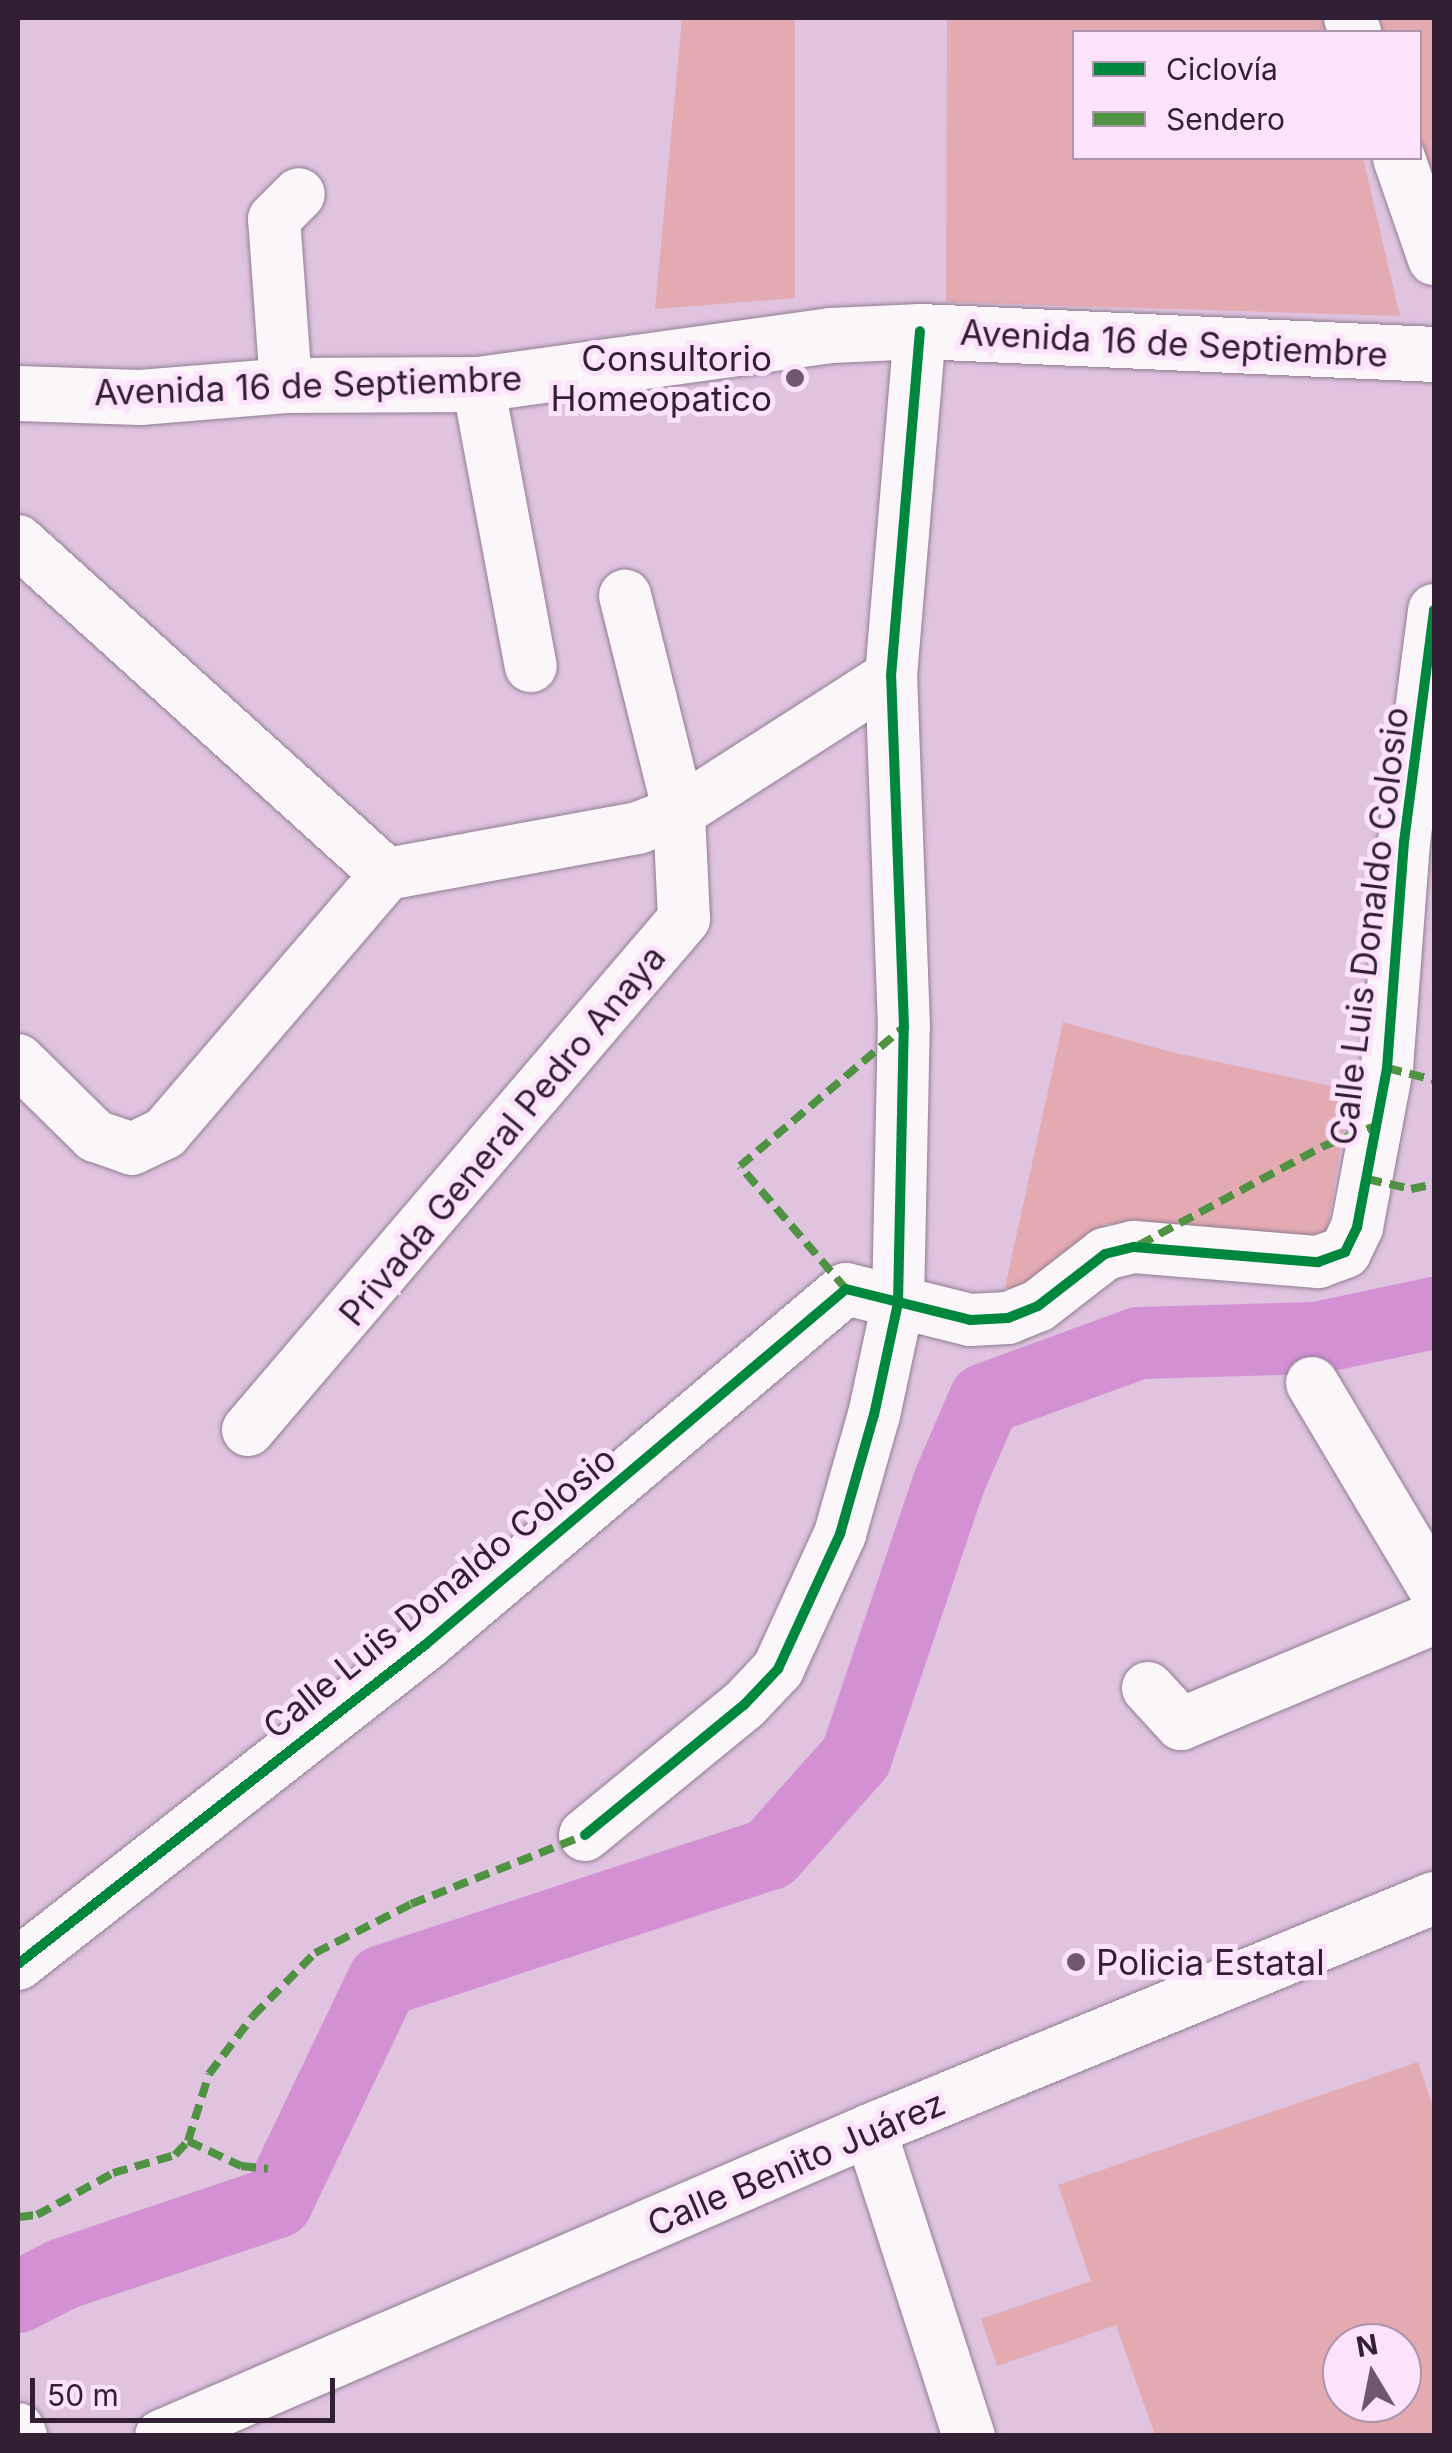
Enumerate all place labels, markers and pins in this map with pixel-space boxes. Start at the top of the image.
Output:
place label: Consultorio Homeopatico [551,337,772,419]
marker: Consultorio Homeopatico [782,365,808,391]
place label: Policia Estatal [1096,1941,1325,1983]
marker: Policia Estatal [1065,1951,1087,1973]

